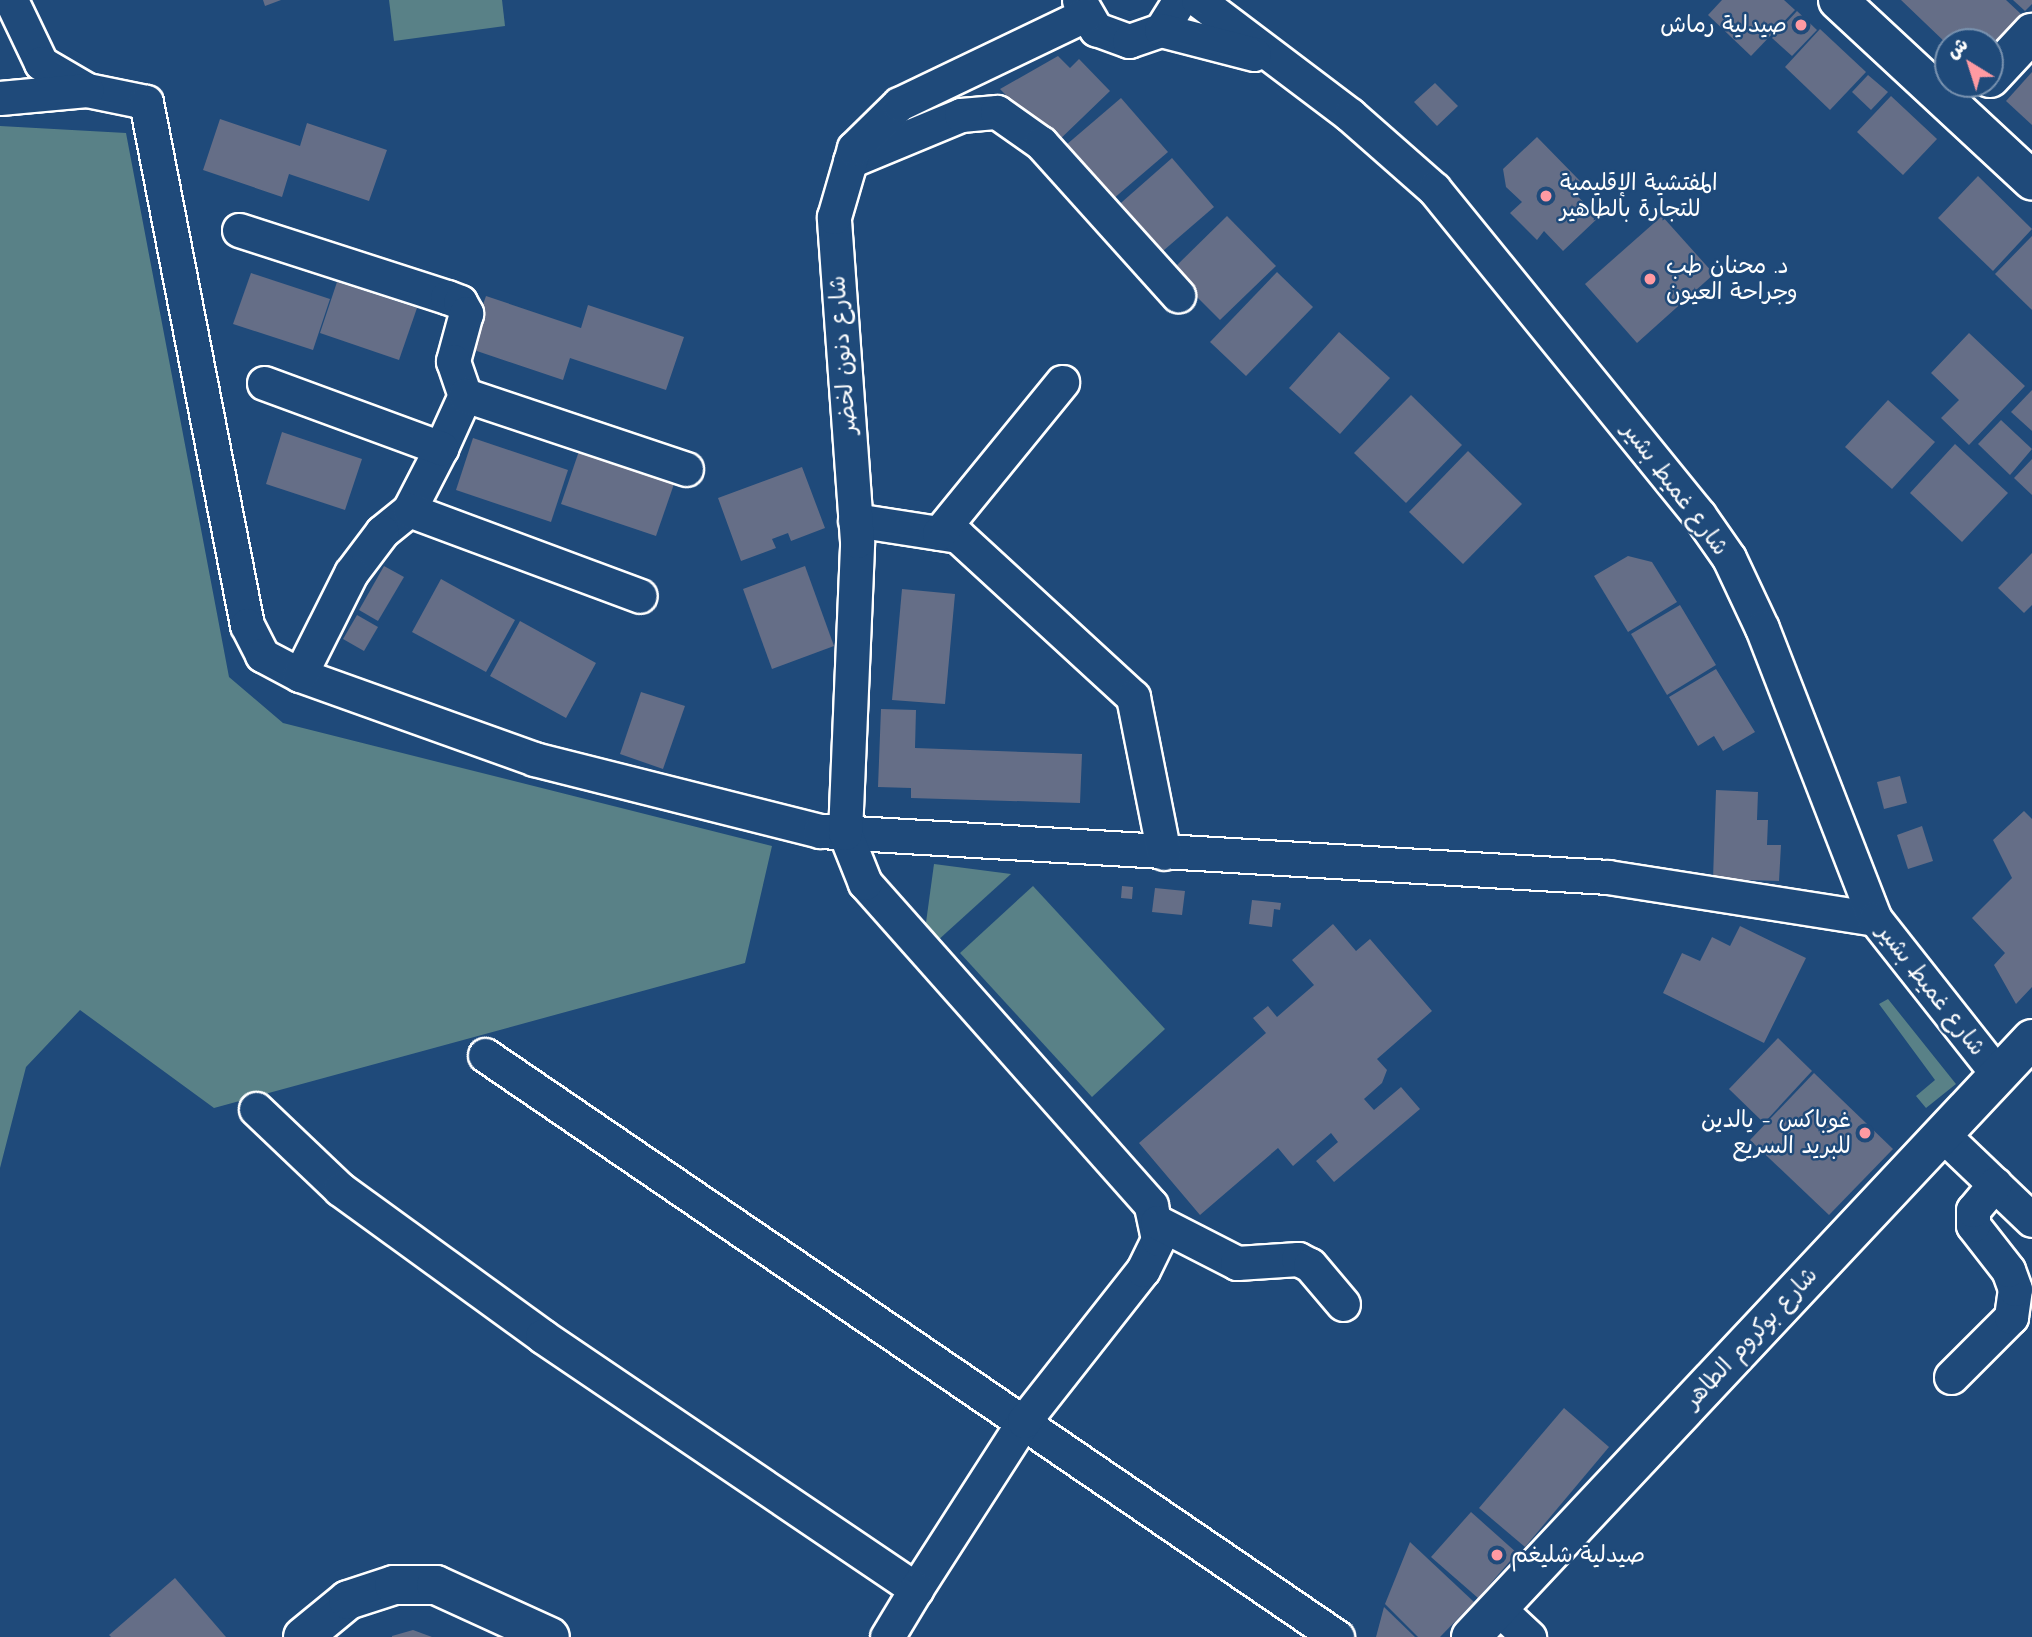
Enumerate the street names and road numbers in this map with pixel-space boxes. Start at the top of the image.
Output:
street label: شارع دنون لخضر [824,275,862,435]
street label: شارع غميط بشير [1616,417,1734,561]
street label: شارع غميط بشير [1871,919,1991,1061]
street label: شارع بوكروم الطاهر [1678,1262,1824,1414]

